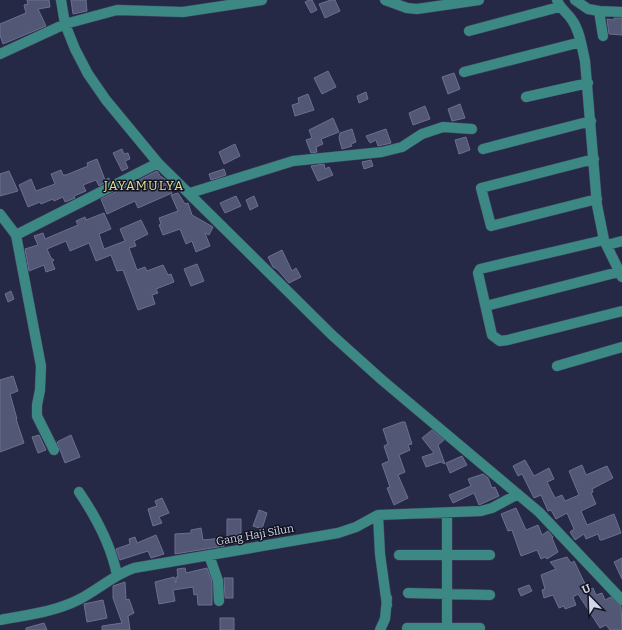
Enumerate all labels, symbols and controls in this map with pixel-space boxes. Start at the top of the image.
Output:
district label: JAYAMULYA [103,178,184,193]
street label: Gang Haji Silun [215,522,295,548]
north arrow [570,578,610,618]
text: U [580,582,593,597]

